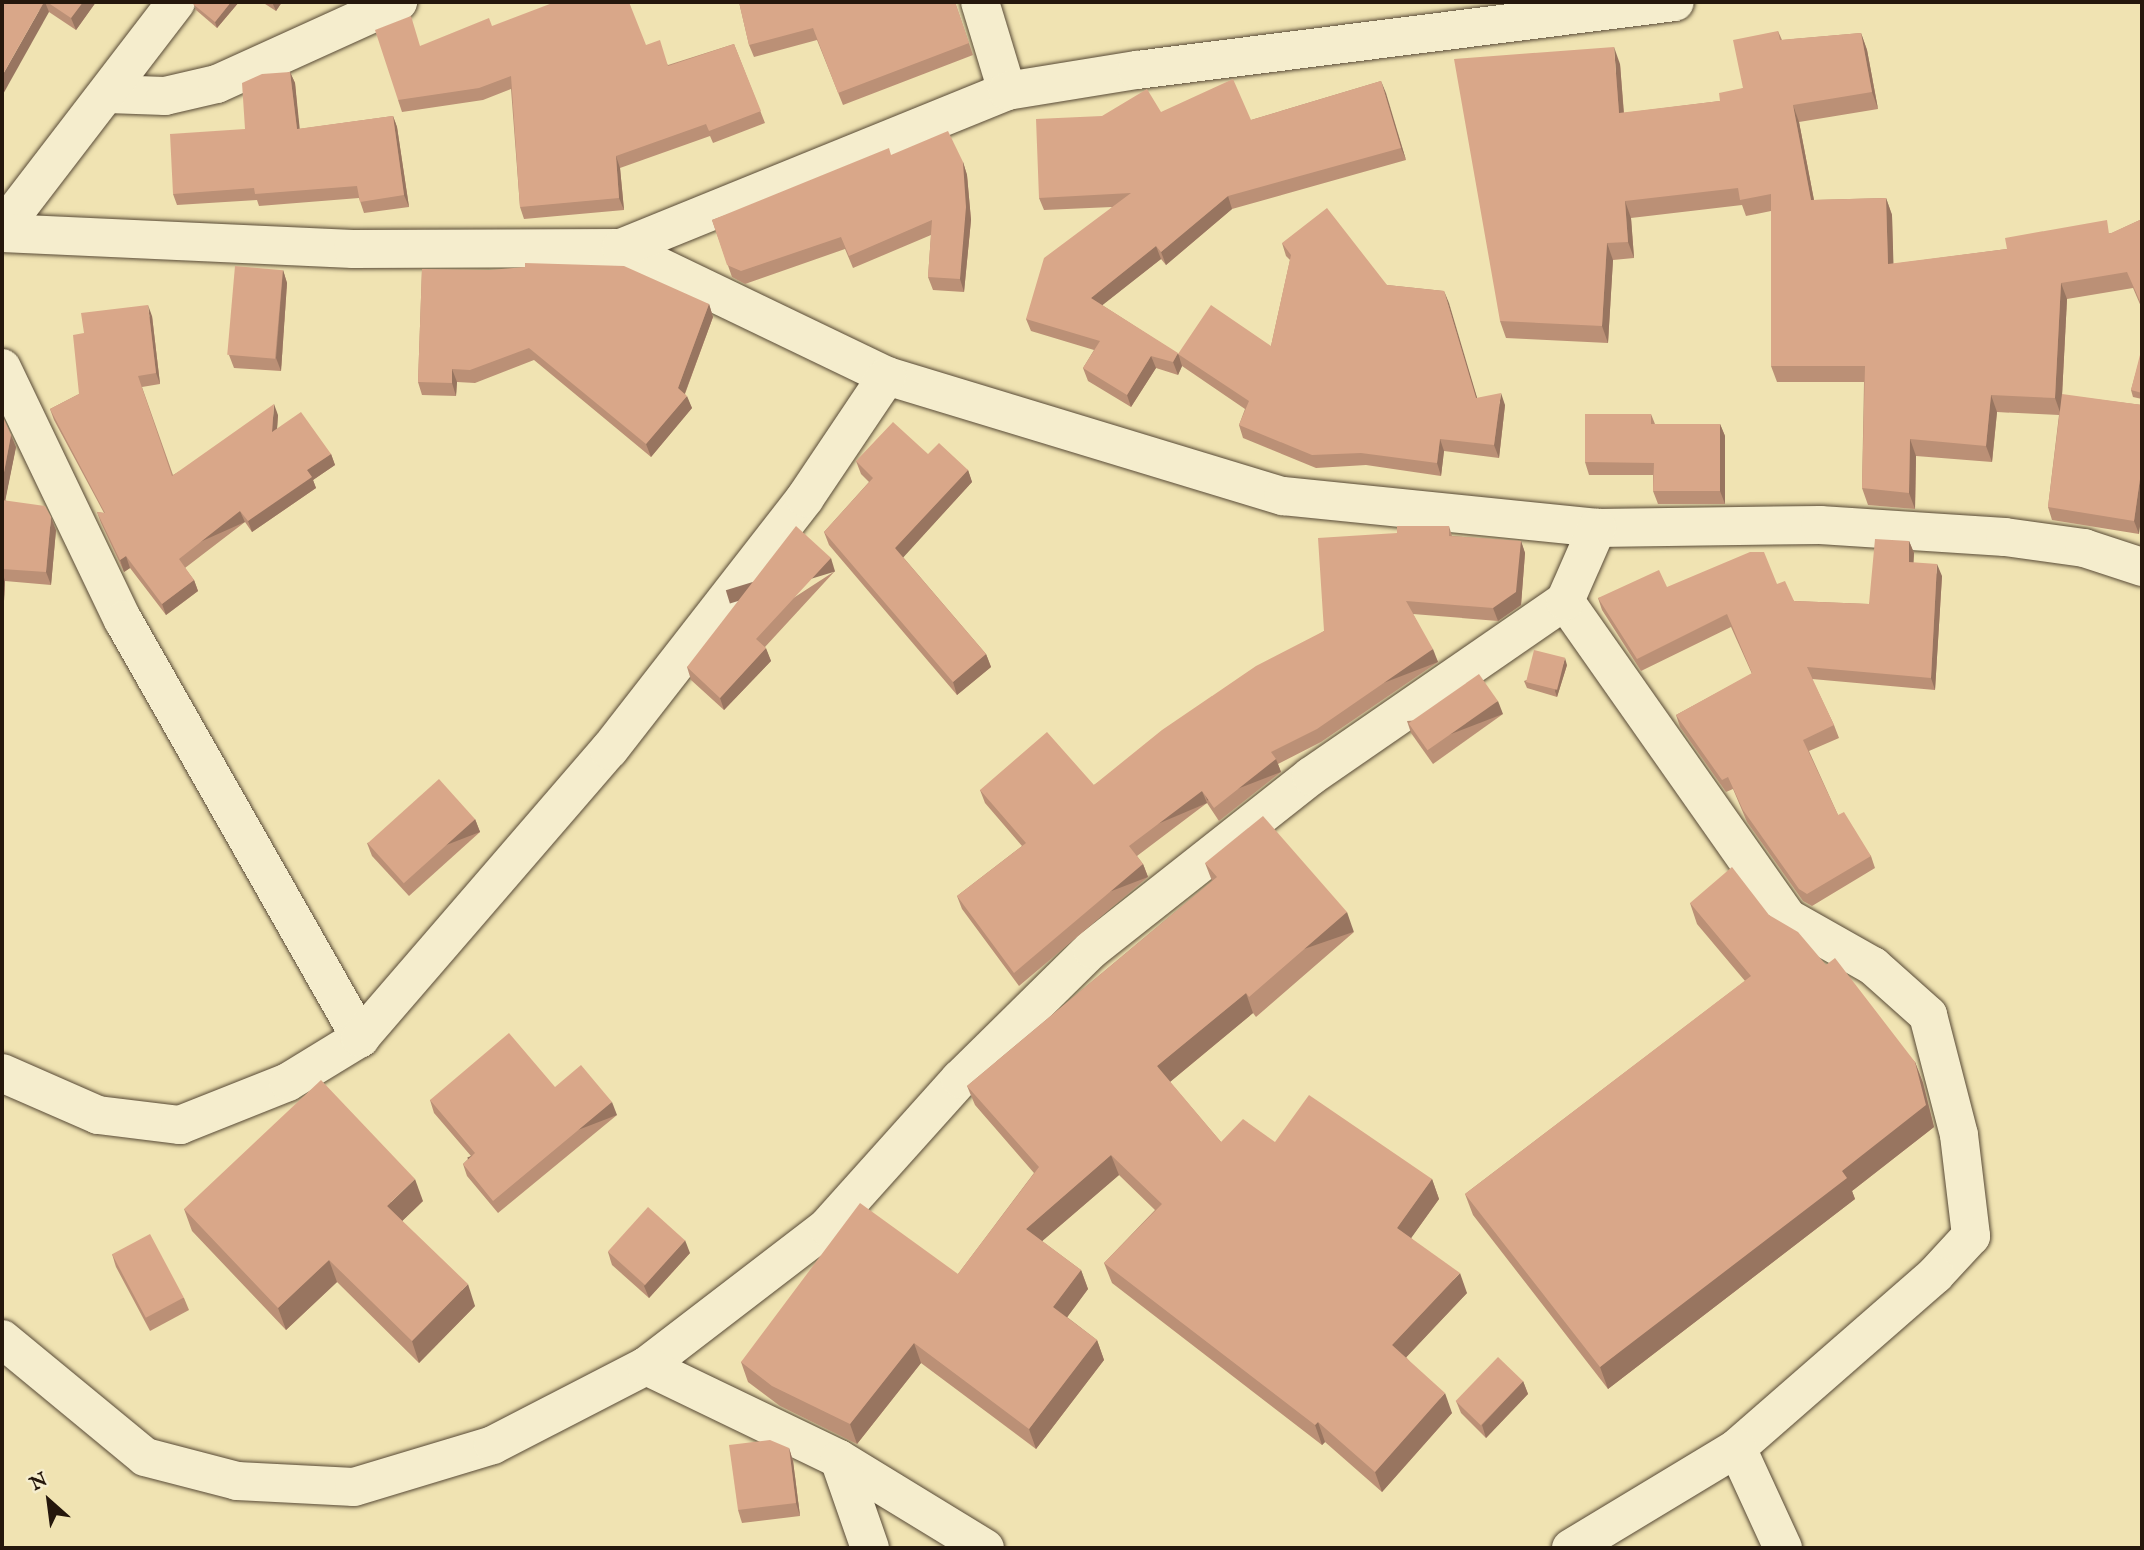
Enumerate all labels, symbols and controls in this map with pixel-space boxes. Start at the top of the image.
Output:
north arrow [14,1466,84,1536]
text: N [26,1468,52,1497]

